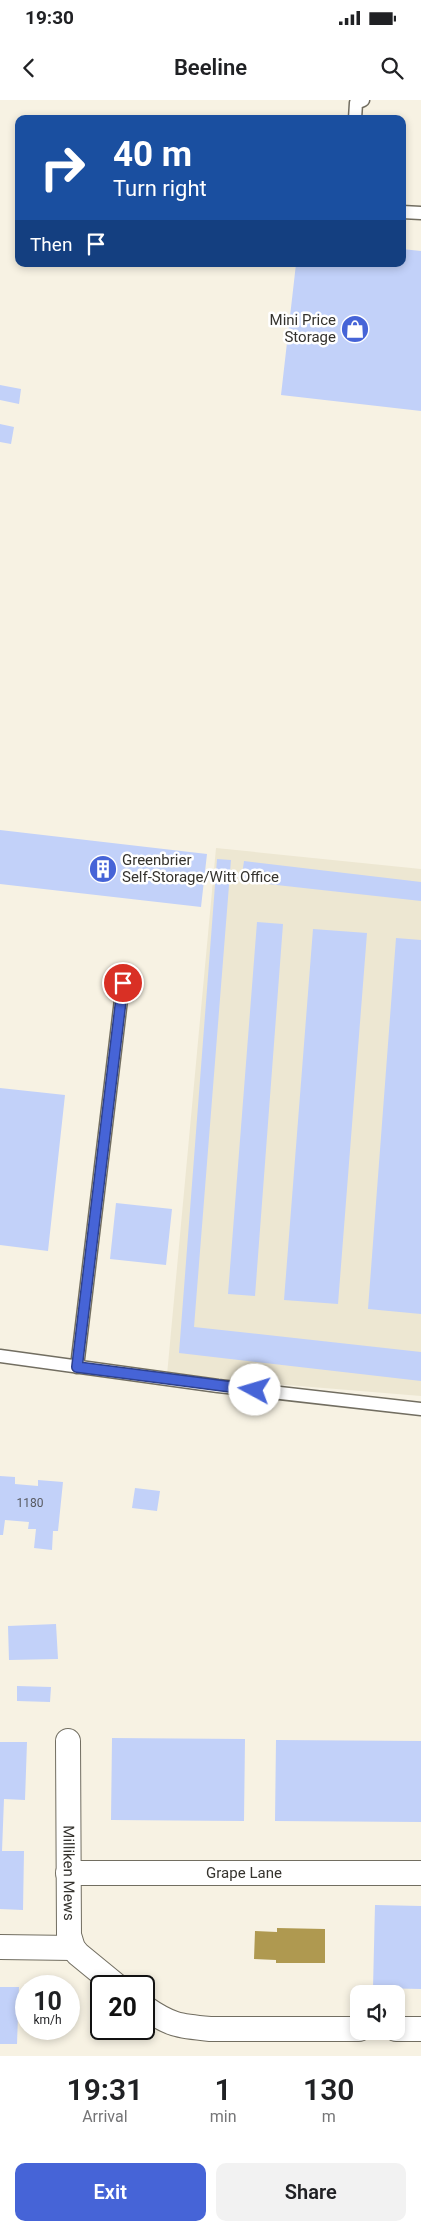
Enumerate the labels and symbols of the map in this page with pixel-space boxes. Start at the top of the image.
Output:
place label: Mini Price Storage [270,311,336,346]
shop icon: Mini Price Storage [340,314,370,344]
place label: Greenbrier Self-Storage/Witt Office [122,851,279,886]
building icon: Greenbrier Self-Storage/Witt Office [88,854,118,884]
pin [102,962,144,1004]
position arrow [228,1363,280,1415]
house number: 1180 [17,1496,44,1510]
street label: Milliken Mews [59,1825,78,1921]
street label: Grape Lane [206,1864,282,1882]
speed limit sign: 20 [90,1975,155,2040]

